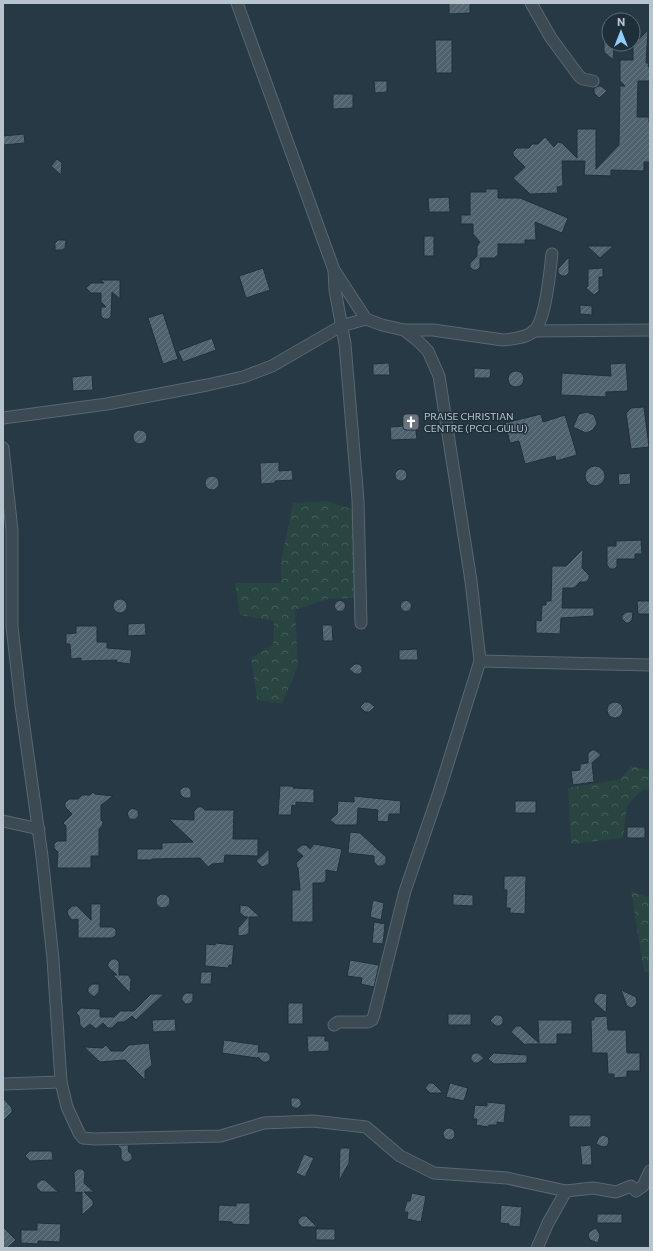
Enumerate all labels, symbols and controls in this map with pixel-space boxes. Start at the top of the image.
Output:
north arrow [601,12,641,52]
text: N [617,15,625,28]
place label: PRAISE CHRISTIAN CENTRE (PCCI-GULU) [424,410,528,434]
church icon: PRAISE CHRISTIAN CENTRE (PCCI-GULU) [401,412,421,432]

